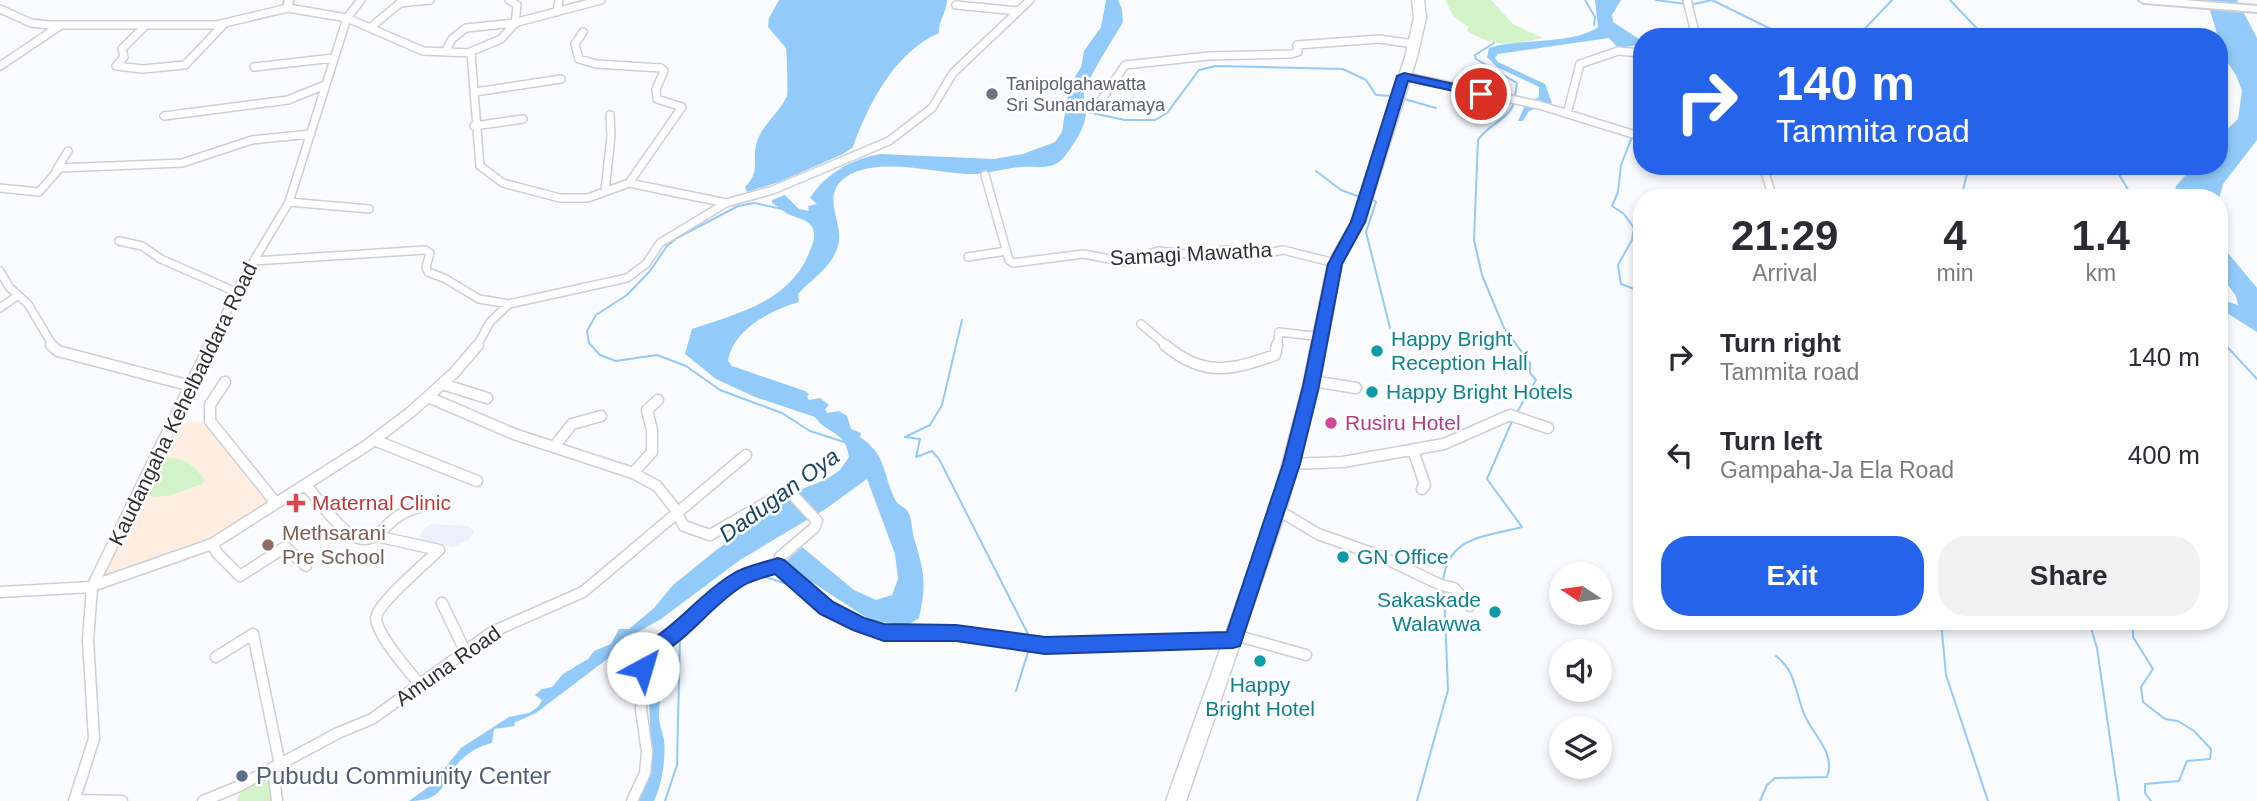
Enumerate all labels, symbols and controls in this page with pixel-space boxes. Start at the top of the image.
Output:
icon: right [1661,56,1752,147]
text: 140 m [1776,56,1915,110]
pin [1451,64,1511,124]
place label: Tanipolgahawatta Sri Sunandaramaya [1006,74,1166,115]
icon: arrive [1462,75,1500,113]
marker: Tanipolgahawatta Sri Sunandaramaya [984,86,1000,102]
text: Tammita road [1776,113,1970,149]
text: 21:29 [1731,212,1838,259]
text: 4 [1943,212,1967,259]
text: 1.4 [2072,212,2130,259]
street label: Samagi Mawatha [1109,238,1273,269]
street label: Kaudangaha Kehelbaddara Road [104,259,261,549]
text: Arrival [1752,260,1817,286]
text: min [1936,260,1974,286]
text: km [2085,260,2116,286]
place label: Happy Bright Reception Halĺ [1391,327,1529,374]
text: Turn right [1720,328,1841,358]
icon: right [1661,338,1699,376]
text: 140 m [2128,342,2200,372]
marker: Happy Bright Reception Halĺ [1369,343,1385,359]
text: Tammita road [1720,359,1859,385]
place label: Happy Bright Hotels [1386,380,1573,403]
marker: Happy Bright Hotels [1364,384,1380,400]
place label: Rusiru Hotel [1345,411,1461,434]
marker: Rusiru Hotel [1323,415,1339,431]
text: Turn left [1720,426,1822,456]
icon: left [1661,436,1699,474]
text: 400 m [2128,440,2200,470]
water label: Dadugan Oya [714,443,844,547]
text: Gampaha-Ja Ela Road [1720,457,1954,483]
place label: Maternal Clinic [312,491,451,514]
marker: Maternal Clinic [286,493,306,513]
place label: Methsarani Pre School [282,521,386,568]
button: Exit [1661,536,1924,616]
button: Share [1938,536,2200,616]
marker: Methsarani Pre School [260,537,276,553]
place label: GN Office [1357,545,1449,568]
marker: GN Office [1335,549,1351,565]
north arrow [1549,562,1612,625]
map controls [1549,562,1612,779]
place label: Sakaskade Walawwa [1377,588,1481,635]
marker: Sakaskade Walawwa [1487,604,1503,620]
street label: Amuna Road [391,621,505,710]
position arrow [606,631,680,705]
button: sound [1549,639,1612,702]
marker: Happy Bright Hotel [1252,653,1268,669]
place label: Happy Bright Hotel [1205,673,1315,720]
button: layers [1549,716,1612,779]
place label: Pubudu Commiunity Center [256,762,551,789]
marker: Pubudu Commiunity Center [234,768,250,784]

